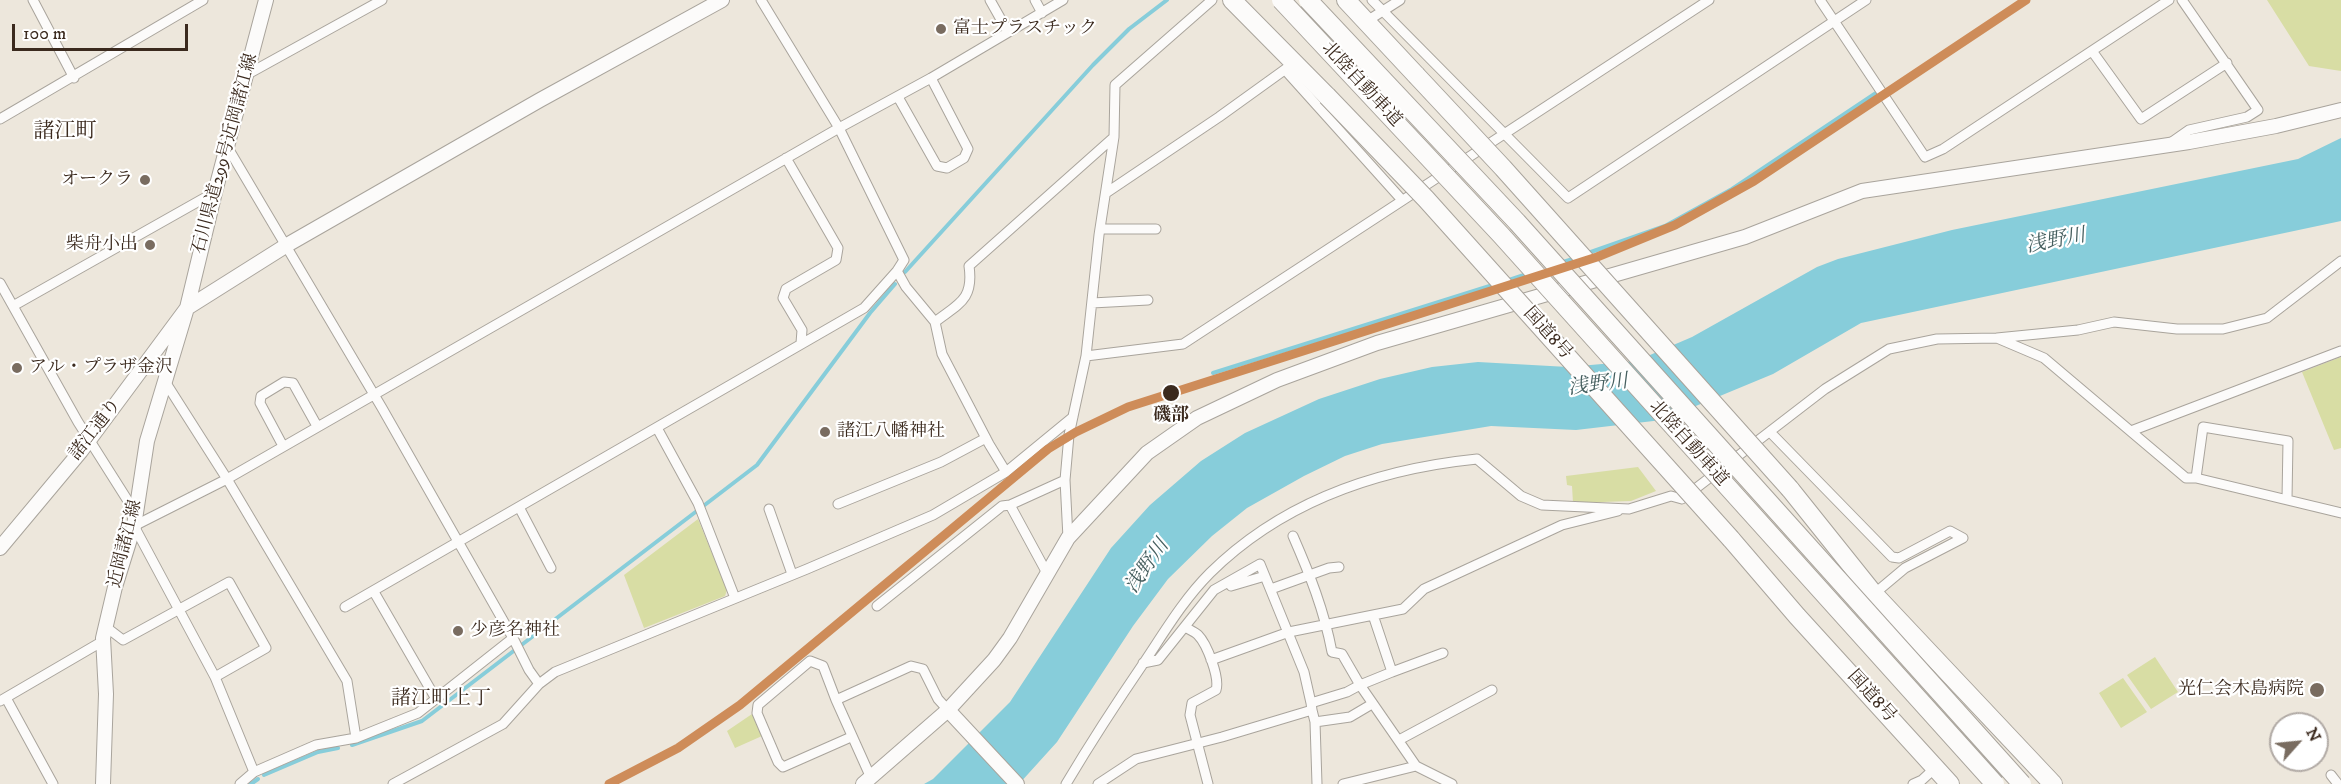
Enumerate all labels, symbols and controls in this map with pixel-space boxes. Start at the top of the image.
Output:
scale bar [15,12,190,50]
place label: 富士プラスチック [953,18,1097,40]
marker: 富士プラスチック [934,22,948,36]
text: 100 m [23,23,66,45]
street label: 北陸自動車道 [1316,38,1406,132]
street label: 石川県道299号近岡諸江線 [189,51,263,257]
district label: 諸江町 [34,120,96,146]
place label: オークラ [61,169,133,191]
marker: オークラ [138,173,152,187]
water label: 浅野川 [2024,224,2088,260]
place label: 柴舟小出 [66,234,138,256]
marker: 柴舟小出 [143,238,157,252]
street label: 国道8号 [1518,303,1576,365]
place label: アル・プラザ金沢 [29,357,173,379]
marker: アル・プラザ金沢 [10,361,24,375]
water label: 浅野川 [1567,370,1629,402]
marker: 磯部 [1161,383,1181,403]
street label: 諸江通り [65,395,127,465]
street label: 北陸自動車道 [1644,397,1732,491]
place label: 磯部 [1153,405,1189,427]
place label: 諸江八幡神社 [837,421,945,443]
marker: 諸江八幡神社 [818,425,832,439]
street label: 近岡諸江線 [105,498,147,590]
water label: 浅野川 [1121,536,1175,598]
place label: 少彦名神社 [470,620,560,642]
marker: 少彦名神社 [451,624,465,638]
street label: 国道8号 [1842,666,1900,728]
place label: 光仁会木島病院 [2178,679,2304,701]
marker: 光仁会木島病院 [2308,681,2326,699]
district label: 諸江町上丁 [391,688,491,712]
north arrow [2269,712,2329,772]
text: N [2301,724,2325,745]

